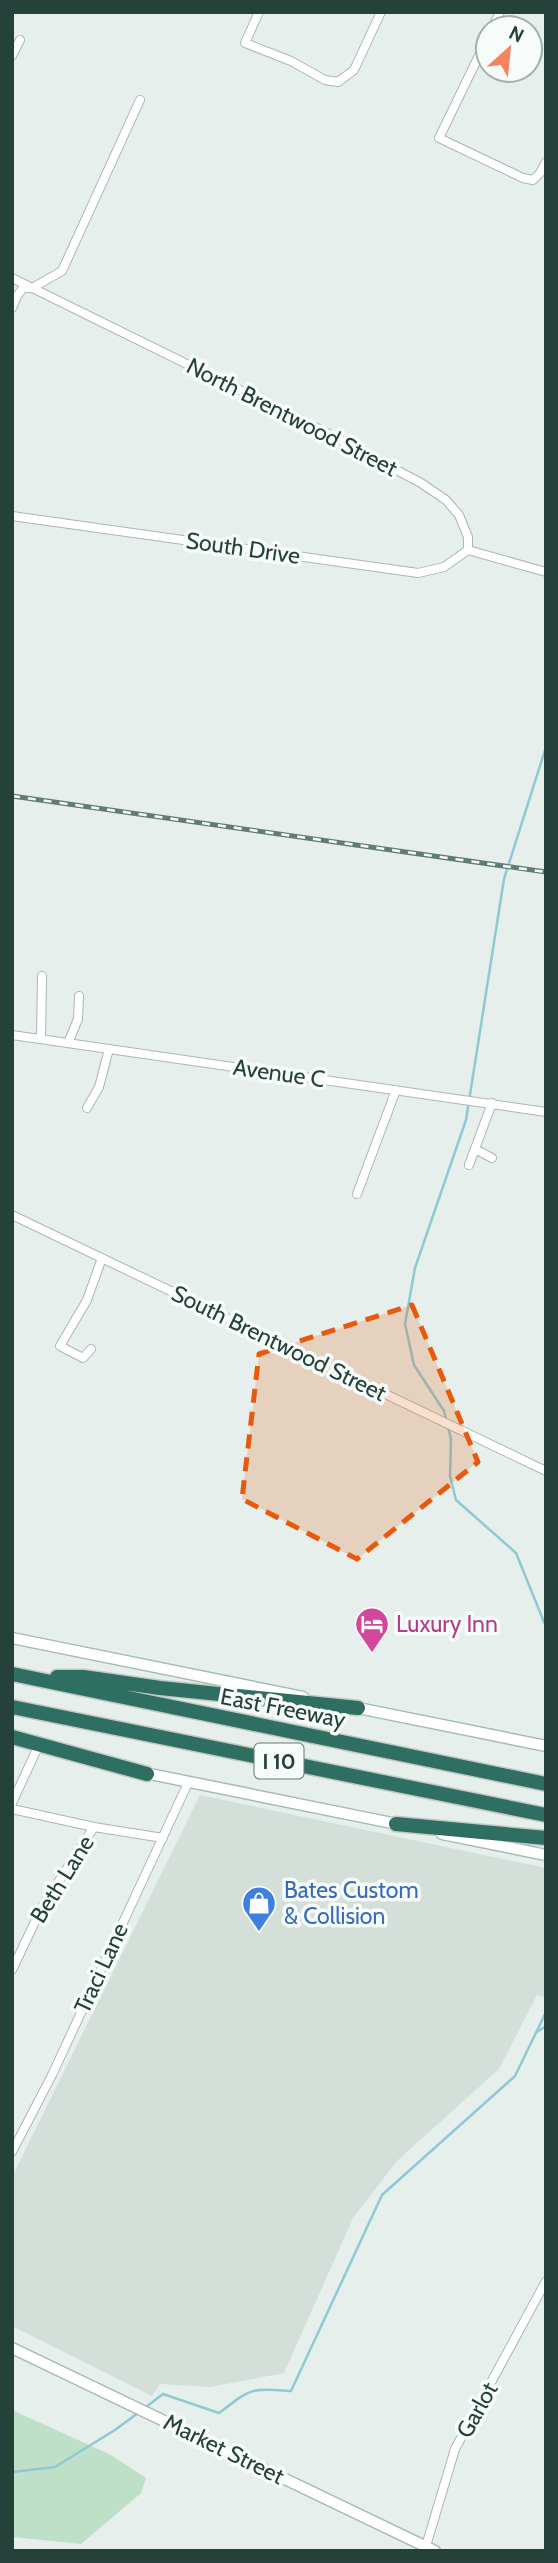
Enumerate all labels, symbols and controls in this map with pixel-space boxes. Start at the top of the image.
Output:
north arrow [474,14,544,84]
text: N [505,21,528,48]
street label: North Brentwood Street [182,352,402,482]
street label: South Drive [184,526,302,570]
street label: Avenue C [231,1053,327,1093]
street label: South Brentwood Street [167,1279,391,1407]
hotel icon: Luxury Inn [353,1605,391,1654]
place label: Luxury Inn [396,1610,498,1638]
street label: East Freeway [218,1682,348,1734]
road number: I 10 [254,1744,304,1778]
street label: Beth Lane [24,1830,100,1928]
place label: Bates Custom & Collision [284,1876,419,1930]
shop icon: Bates Custom & Collision [240,1884,278,1933]
street label: Traci Lane [68,1918,134,2017]
street label: Garlot [450,2377,504,2443]
street label: Market Street [159,2408,289,2490]

